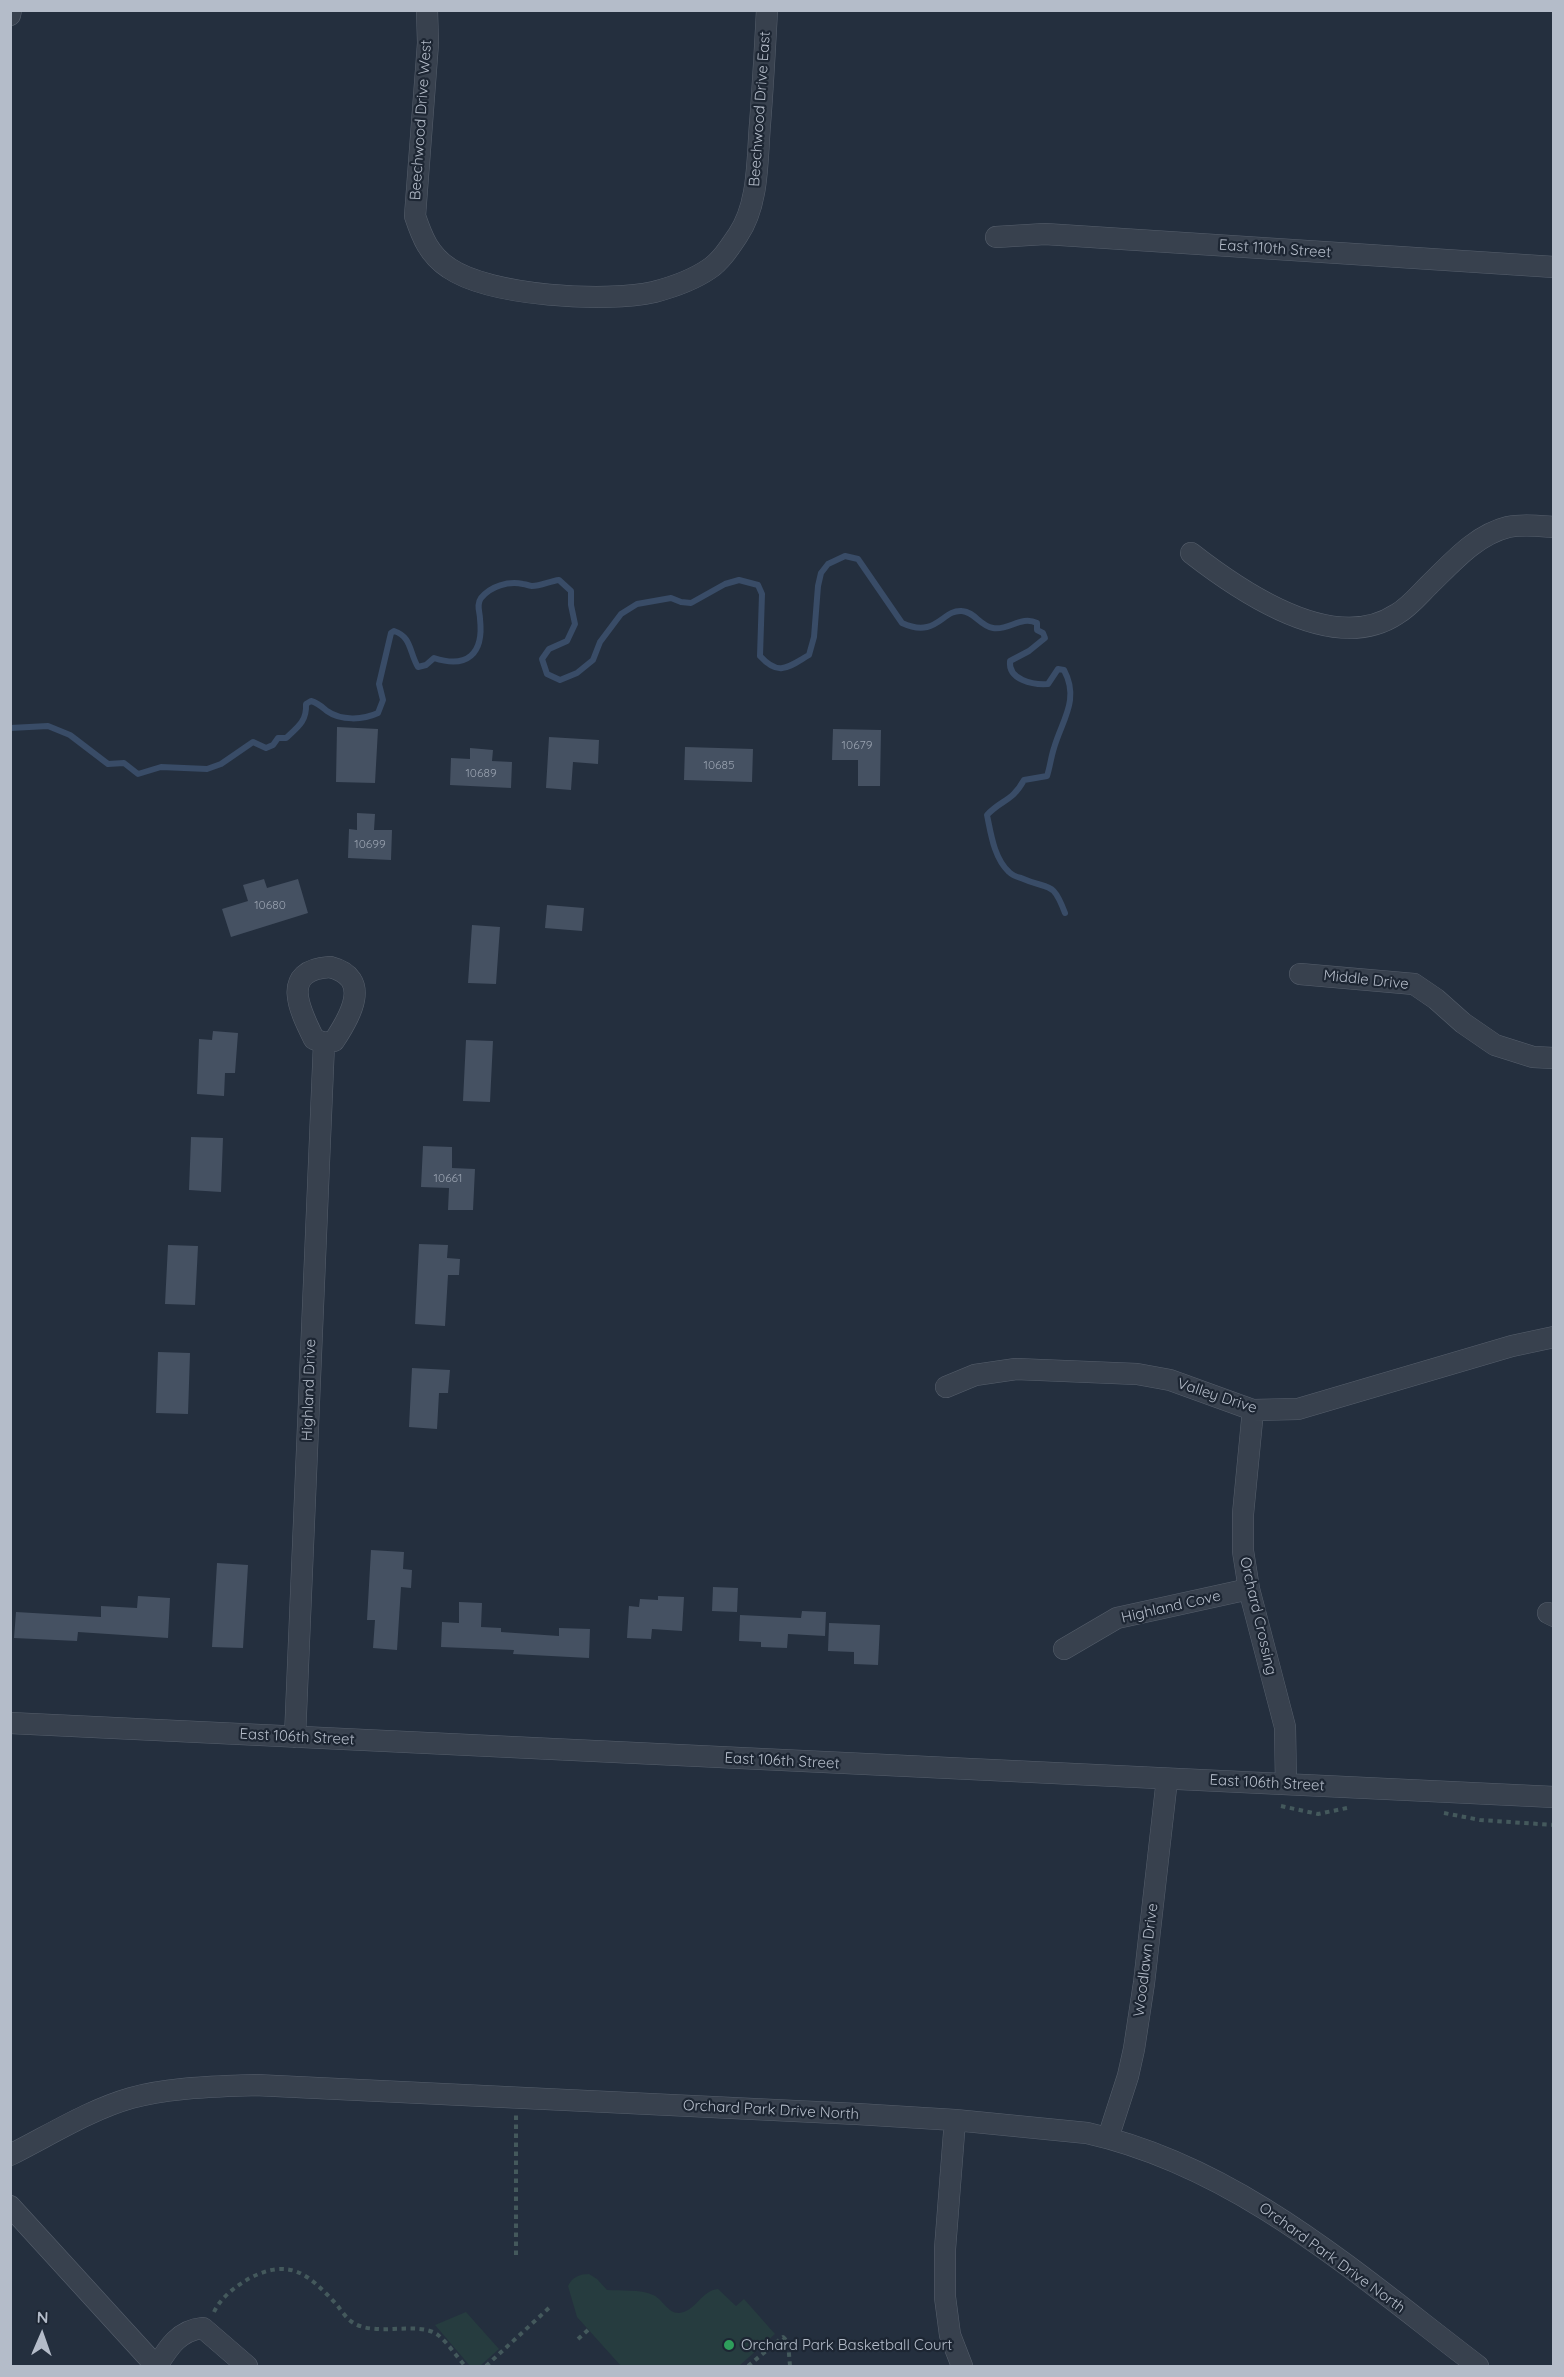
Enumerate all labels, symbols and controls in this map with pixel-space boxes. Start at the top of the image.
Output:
street label: Beechwood Drive East [746,31,774,187]
street label: Beechwood Drive West [406,39,436,201]
street label: East 110th Street [1218,236,1332,262]
house number: 10679 [842,738,872,752]
house number: 10685 [703,758,735,772]
house number: 10689 [465,766,497,780]
house number: 10699 [354,837,386,851]
house number: 10680 [254,898,286,912]
street label: Middle Drive [1322,967,1410,993]
house number: 10661 [434,1171,462,1185]
street label: Highland Drive [298,1339,320,1441]
street label: Valley Drive [1175,1375,1259,1417]
street label: Orchard Crossing [1236,1555,1280,1677]
street label: Highland Cove [1120,1587,1222,1627]
street label: East 106th Street [239,1725,355,1749]
street label: East 106th Street [724,1749,840,1773]
street label: East 106th Street [1209,1771,1325,1795]
street label: Woodlawn Drive [1130,1902,1162,2018]
street label: Orchard Park Drive North [682,2096,860,2124]
street label: Orchard Park Drive North [1255,2199,1409,2317]
north arrow [12,2305,72,2365]
text: N [36,2307,49,2327]
place label: Orchard Park Basketball Court [741,2336,952,2354]
marker: Orchard Park Basketball Court [722,2338,736,2352]

